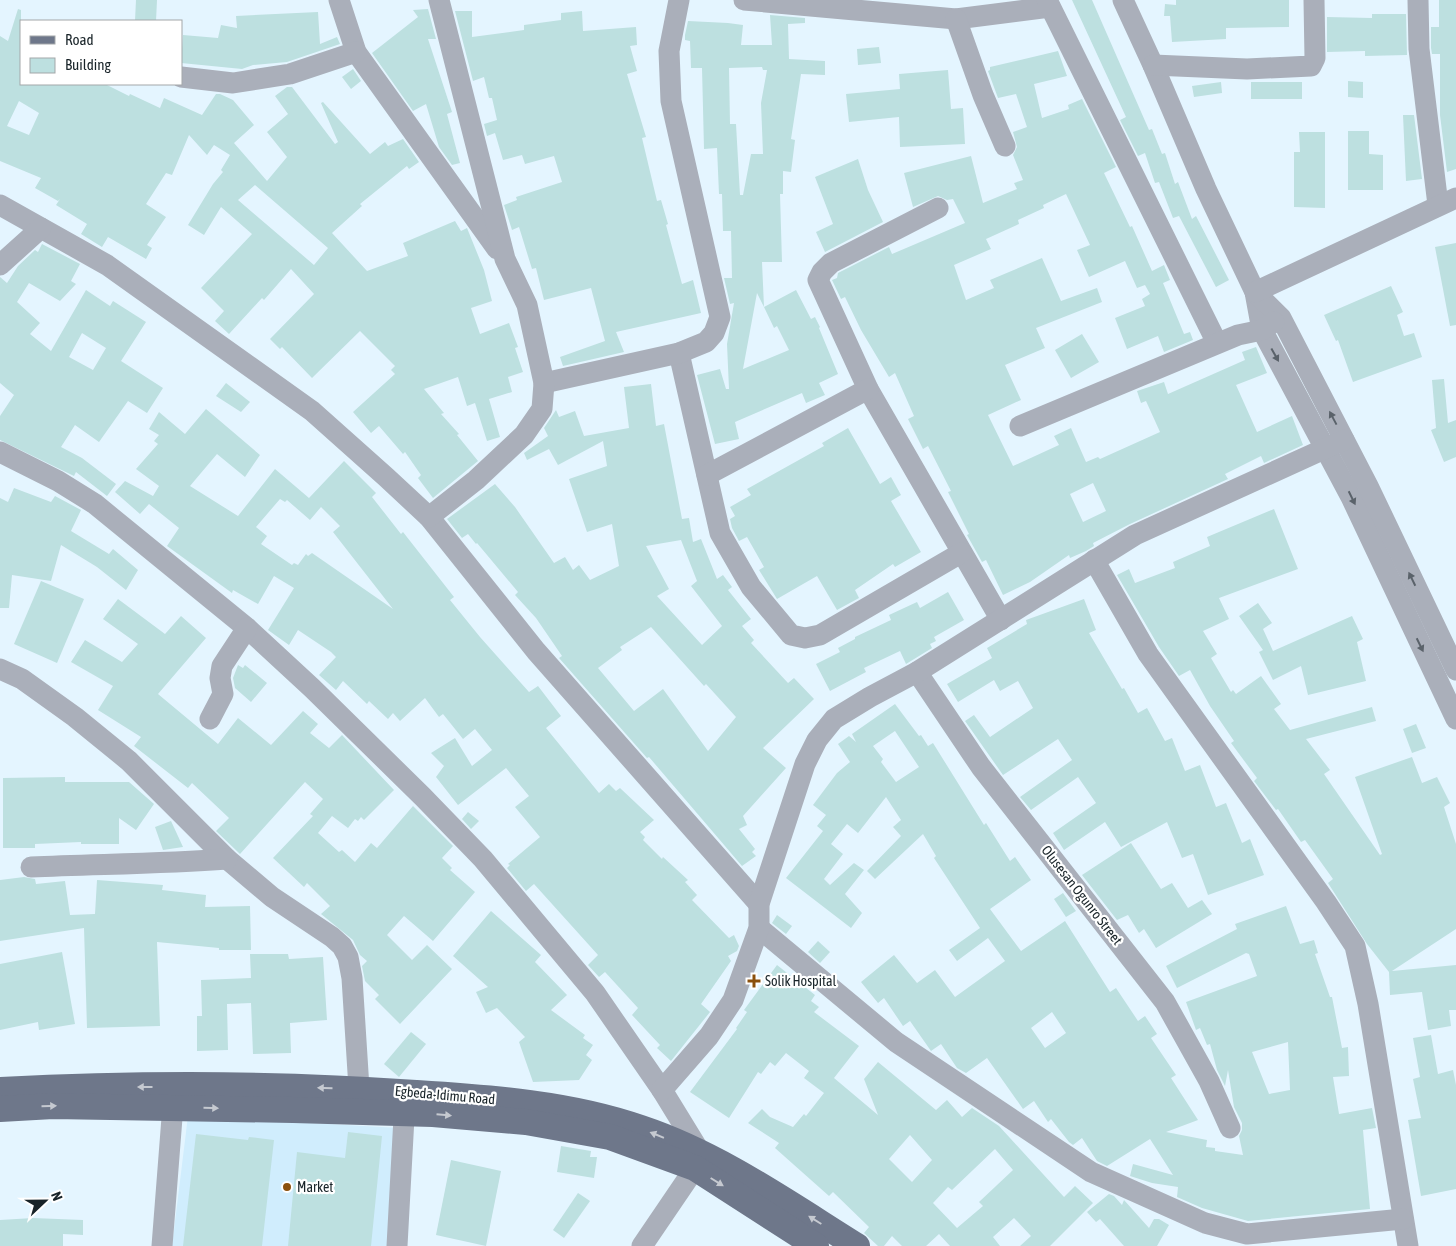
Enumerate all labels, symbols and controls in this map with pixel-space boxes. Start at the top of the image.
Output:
legend [20,20,182,85]
text: Road [65,31,94,48]
text: Building [65,56,111,73]
one-way arrow [1271,347,1279,362]
one-way arrow [1329,410,1337,425]
one-way arrow [1348,491,1356,505]
one-way arrow [1408,572,1416,586]
one-way arrow [1416,638,1424,652]
street label: Olusesan Ogunro Street [1038,842,1126,948]
place label: Solik Hospital [765,973,837,989]
marker: Solik Hospital [747,974,761,988]
one-way arrow [137,1083,153,1091]
street label: Egbeda-Idimu Road [394,1083,496,1107]
one-way arrow [317,1084,333,1092]
one-way arrow [41,1102,57,1110]
one-way arrow [203,1104,219,1112]
one-way arrow [436,1111,452,1119]
one-way arrow [650,1130,665,1138]
north arrow [20,1176,70,1226]
one-way arrow [711,1177,724,1187]
place label: Market [297,1179,333,1195]
marker: Market [281,1181,293,1193]
text: N [48,1189,66,1203]
one-way arrow [809,1216,822,1225]

